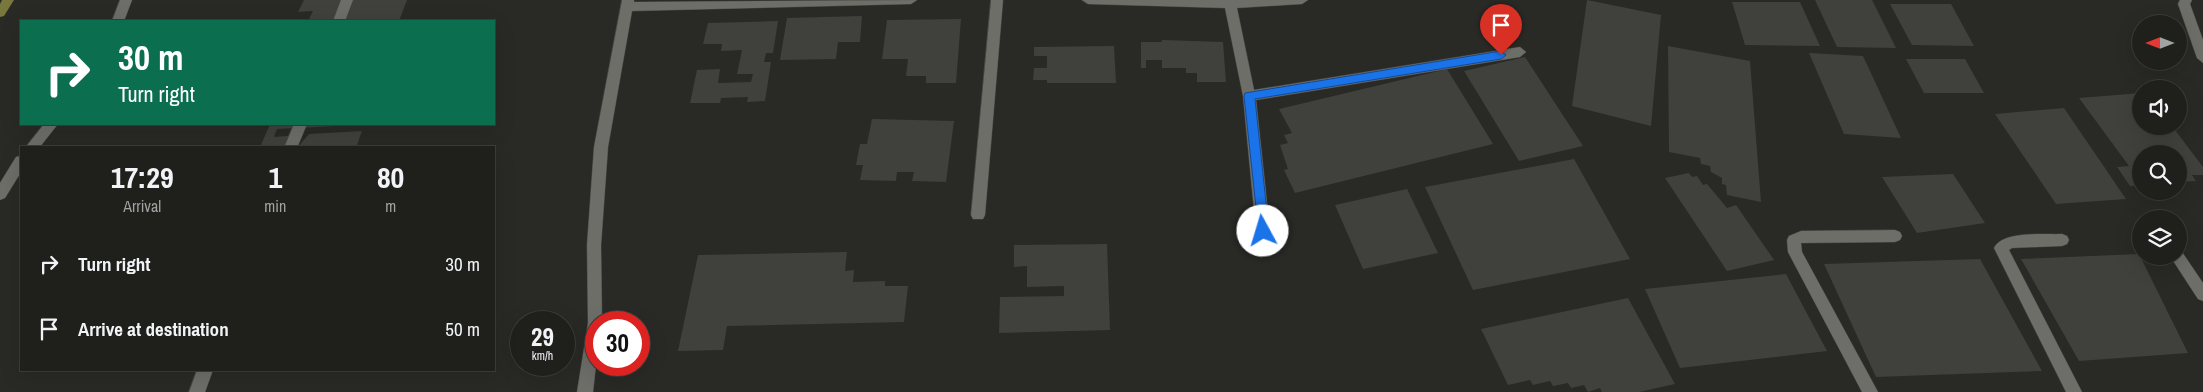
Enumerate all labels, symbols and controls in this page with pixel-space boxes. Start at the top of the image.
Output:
pin [1480,4,1522,55]
icon: arrive [1487,11,1515,39]
north arrow [2132,15,2188,70]
map controls [2132,15,2187,265]
text: 30 m [118,34,183,81]
icon: right [35,40,100,105]
text: Turn right [118,79,195,109]
button: sound [2132,80,2187,135]
button: search [2132,145,2187,200]
text: 17:29 [111,157,174,197]
text: 1 [268,157,282,197]
text: 80 [377,157,404,197]
text: Arrival [123,195,161,217]
text: min [264,195,286,217]
text: m [385,195,396,217]
position arrow [1236,204,1288,256]
button: layers [2132,210,2187,265]
icon: right [35,250,63,278]
text: Turn right [78,251,150,277]
text: 30 m [445,251,480,277]
speed limit sign: 30 [585,311,650,376]
icon: arrive [35,315,63,343]
text: Arrive at destination [78,316,229,342]
text: 50 m [445,316,480,342]
text: 29 [531,320,554,354]
text: km/h [532,348,553,364]

